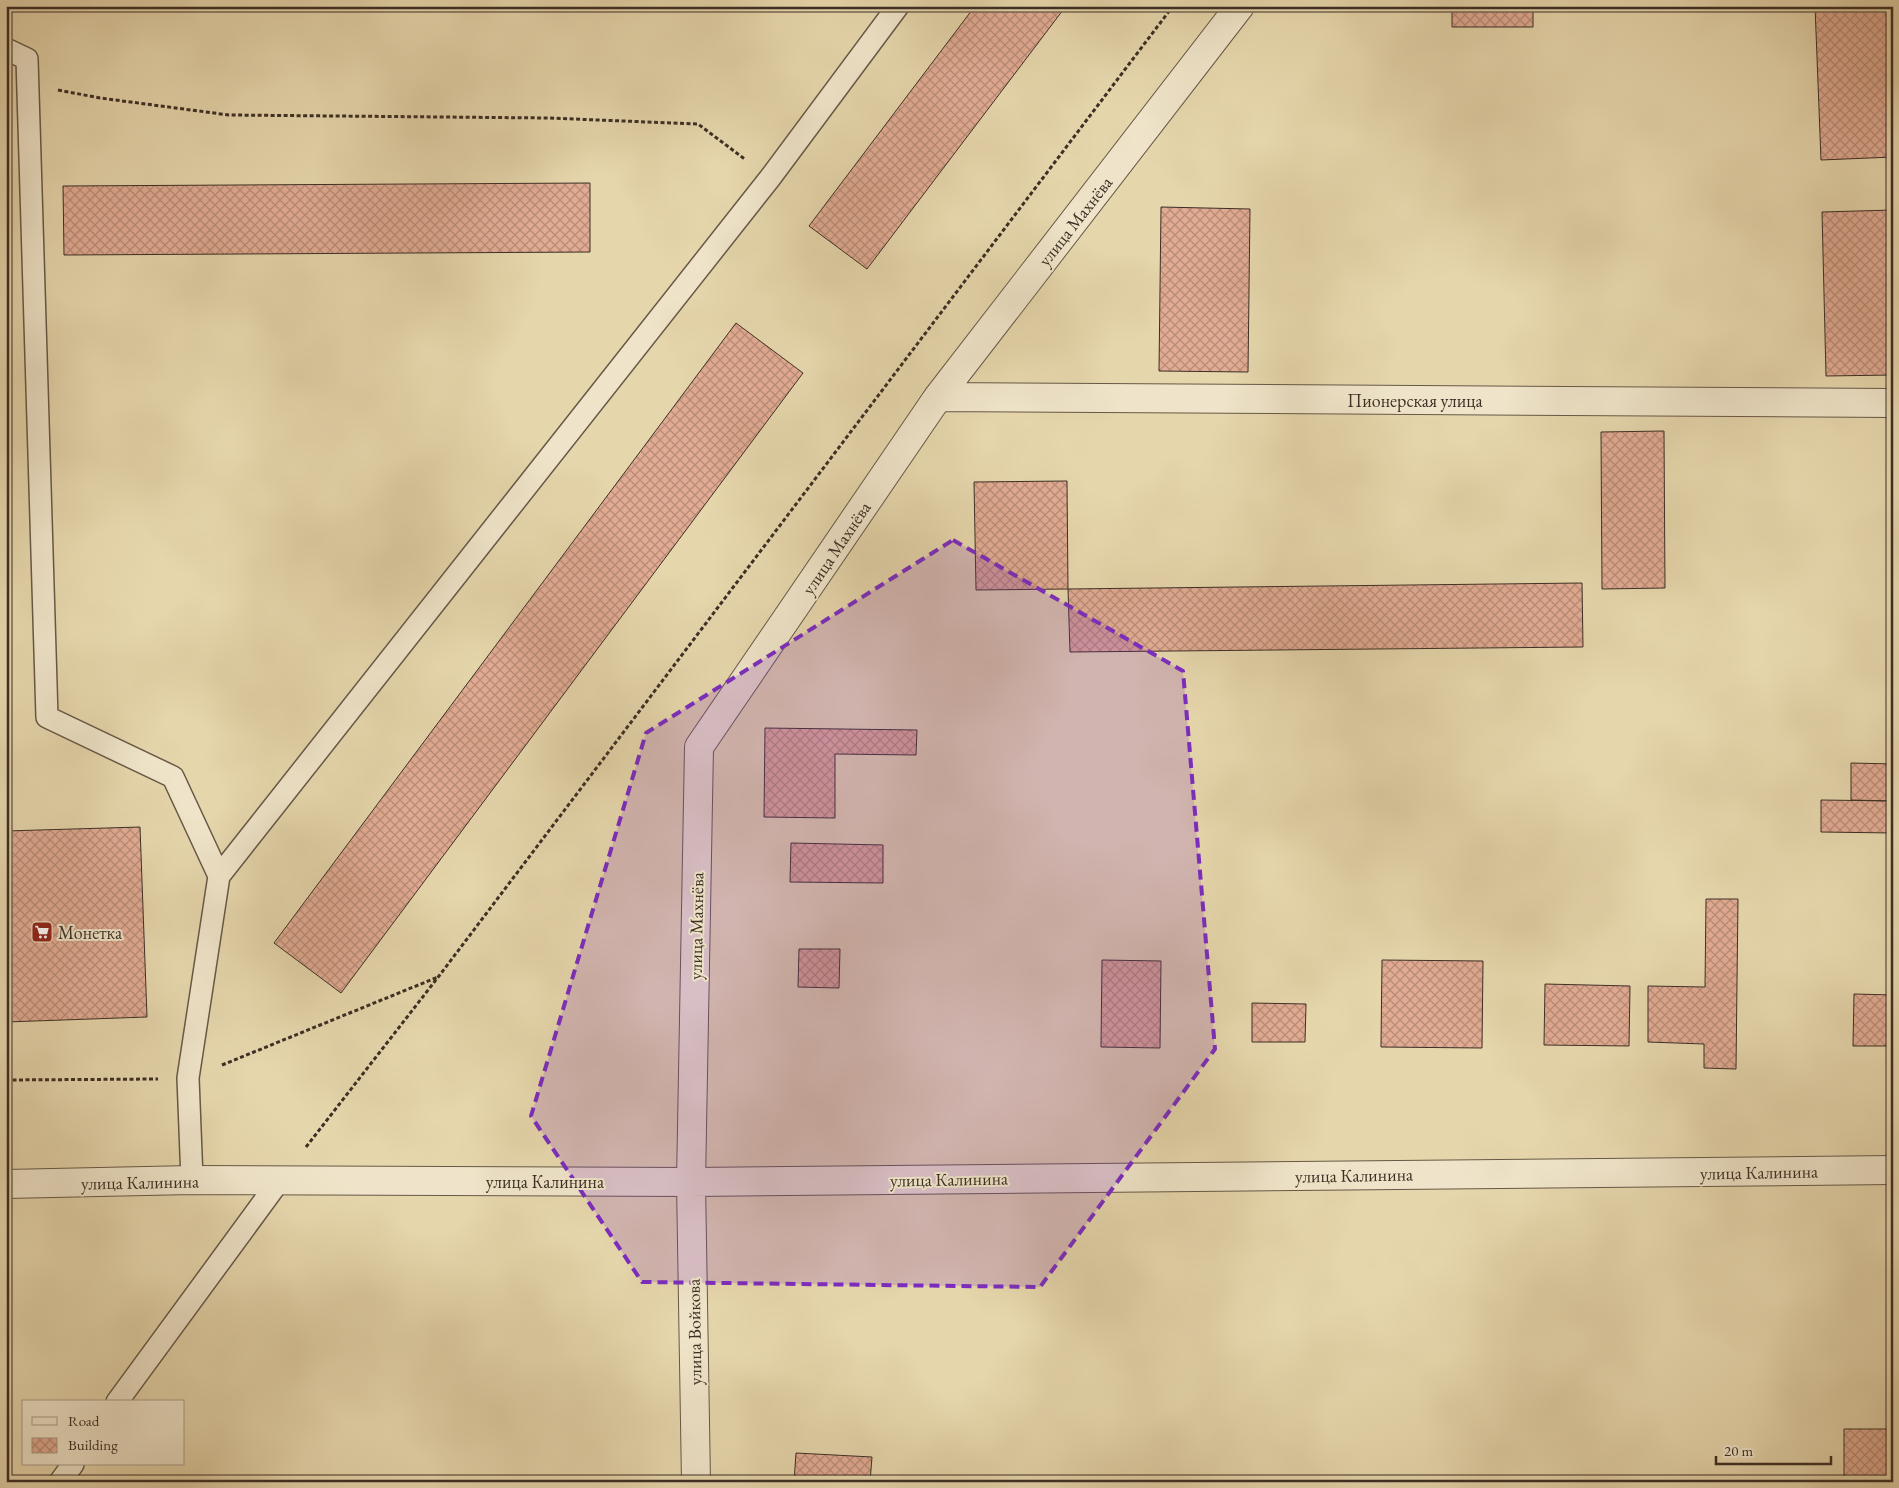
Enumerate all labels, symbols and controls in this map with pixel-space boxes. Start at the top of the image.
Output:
street label: улица Махнёва [1033,171,1118,270]
street label: Пионерская улица [1347,389,1483,412]
street label: улица Махнёва [796,496,876,599]
street label: улица Махнёва [684,871,708,980]
supermarket icon: Монетка [30,920,54,944]
place label: Монетка [58,921,123,944]
street label: улица Калинина [1700,1159,1819,1185]
street label: улица Калинина [1295,1162,1414,1188]
street label: улица Калинина [890,1166,1009,1192]
street label: улица Калинина [81,1169,200,1195]
street label: улица Калинина [486,1170,605,1193]
street label: улица Войкова [682,1278,706,1385]
legend [22,1400,185,1466]
text: Road [68,1411,100,1430]
scale bar [1716,1433,1832,1465]
text: Building [68,1435,118,1454]
text: 20 m [1724,1441,1753,1460]

